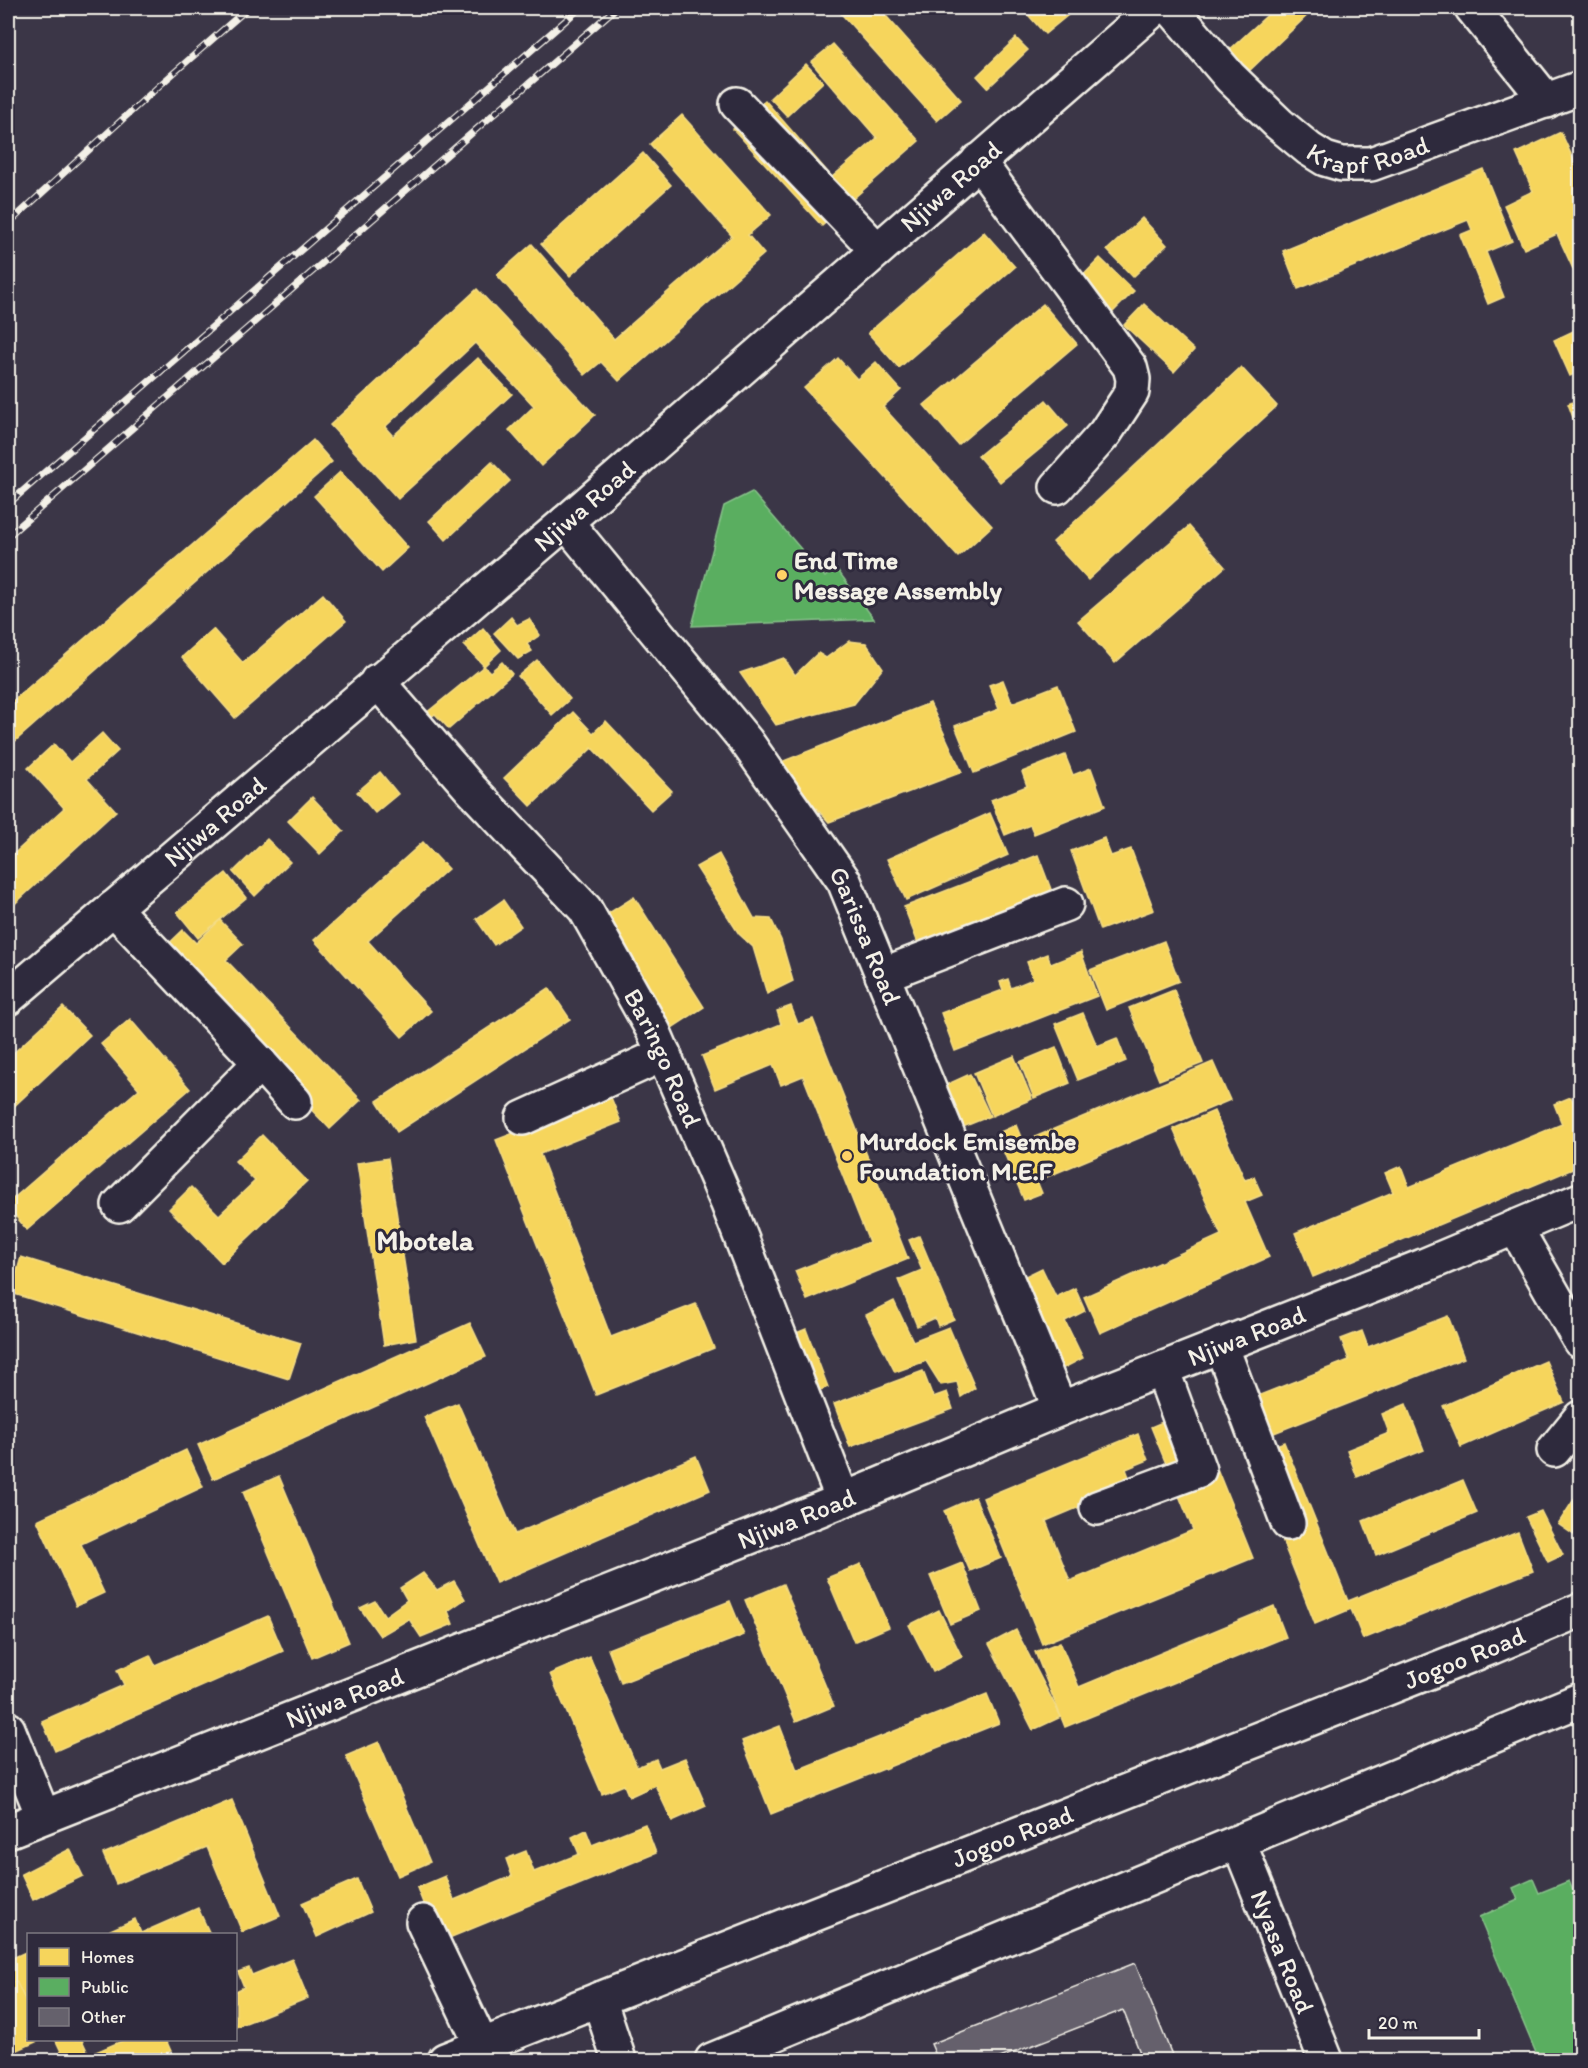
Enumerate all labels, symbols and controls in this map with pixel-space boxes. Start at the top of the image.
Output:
street label: Krapf Road [1301,128,1434,181]
street label: Njiwa Road [893,133,1008,239]
street label: Njiwa Road [527,453,642,558]
place label: End Time Message Assembly [794,544,1002,606]
marker: End Time Message Assembly [775,568,789,582]
street label: Njiwa Road [157,769,273,874]
street label: Garissa Road [822,860,909,1010]
street label: Baringo Road [617,983,709,1133]
place label: Murdock Emisembe Foundation M.E.F [859,1125,1076,1187]
marker: Murdock Emisembe Foundation M.E.F [840,1149,854,1163]
district label: Mbotela [376,1223,474,1257]
street label: Njiwa Road [1183,1298,1310,1373]
street label: Njiwa Road [733,1481,860,1556]
street label: Jogoo Road [1399,1619,1530,1696]
street label: Njiwa Road [281,1660,408,1735]
street label: Jogoo Road [947,1798,1078,1874]
street label: Nyasa Road [1243,1885,1322,2018]
legend [27,1933,237,2041]
text: Homes [81,1946,134,1968]
text: Public [81,1976,129,1998]
scale bar [1369,2002,1478,2040]
text: Other [81,2006,127,2028]
text: 20 m [1378,2012,1418,2034]

